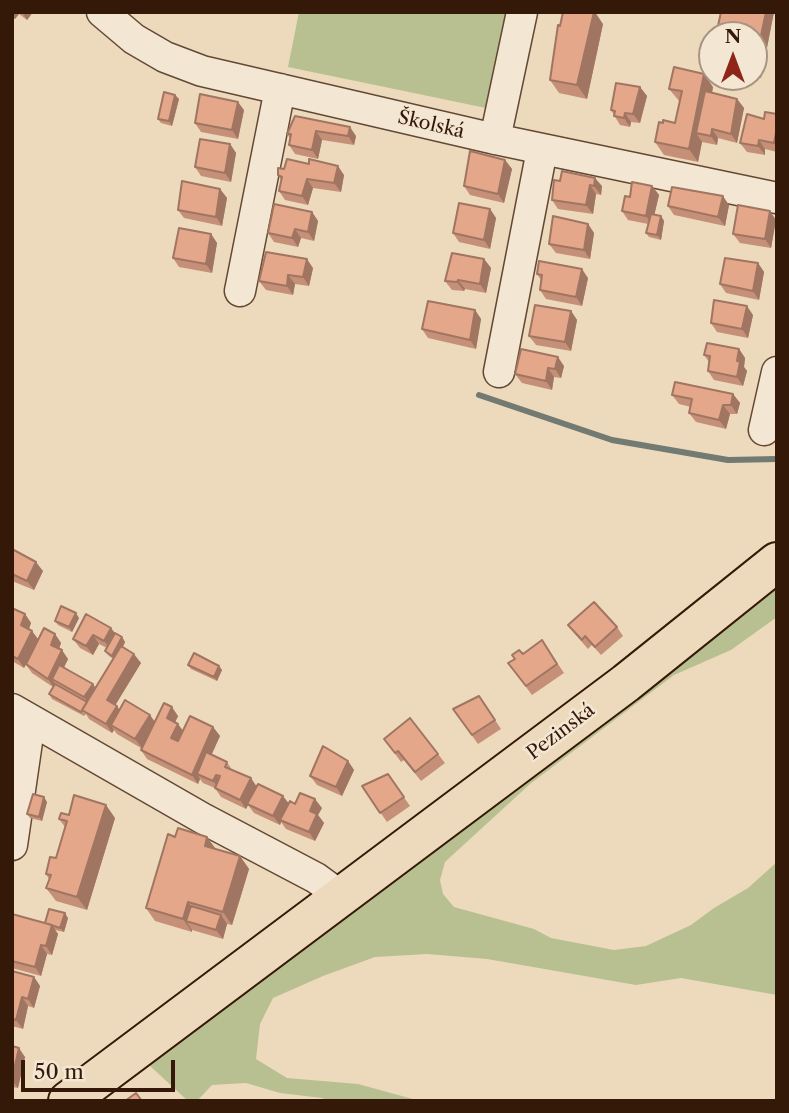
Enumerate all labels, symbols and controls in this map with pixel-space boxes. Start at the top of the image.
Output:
north arrow [698,21,768,91]
text: N [725,25,741,48]
street label: Školská [395,106,467,144]
street label: Pezinská [523,699,599,765]
scale bar [24,1046,178,1090]
text: 50 m [34,1059,84,1084]

